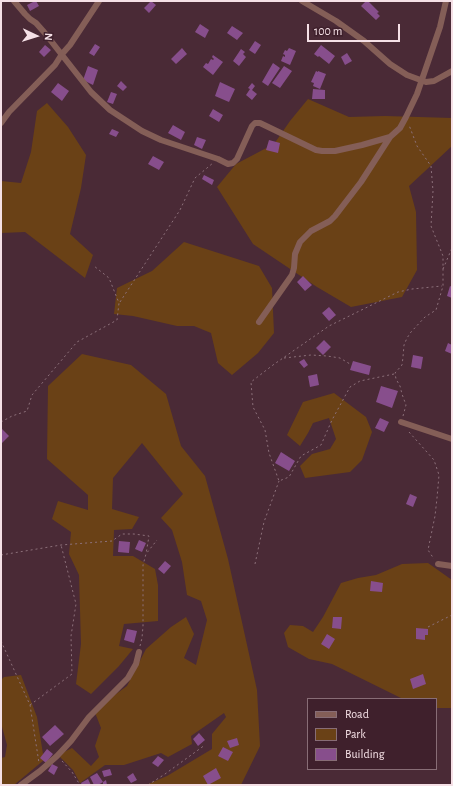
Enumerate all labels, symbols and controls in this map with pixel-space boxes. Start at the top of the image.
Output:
north arrow [16,16,56,56]
scale bar [309,16,402,42]
text: 100 m [314,25,342,37]
text: N [43,33,54,41]
legend [307,698,437,770]
text: Road [345,708,369,720]
text: Park [345,728,366,740]
text: Building [345,748,385,760]

